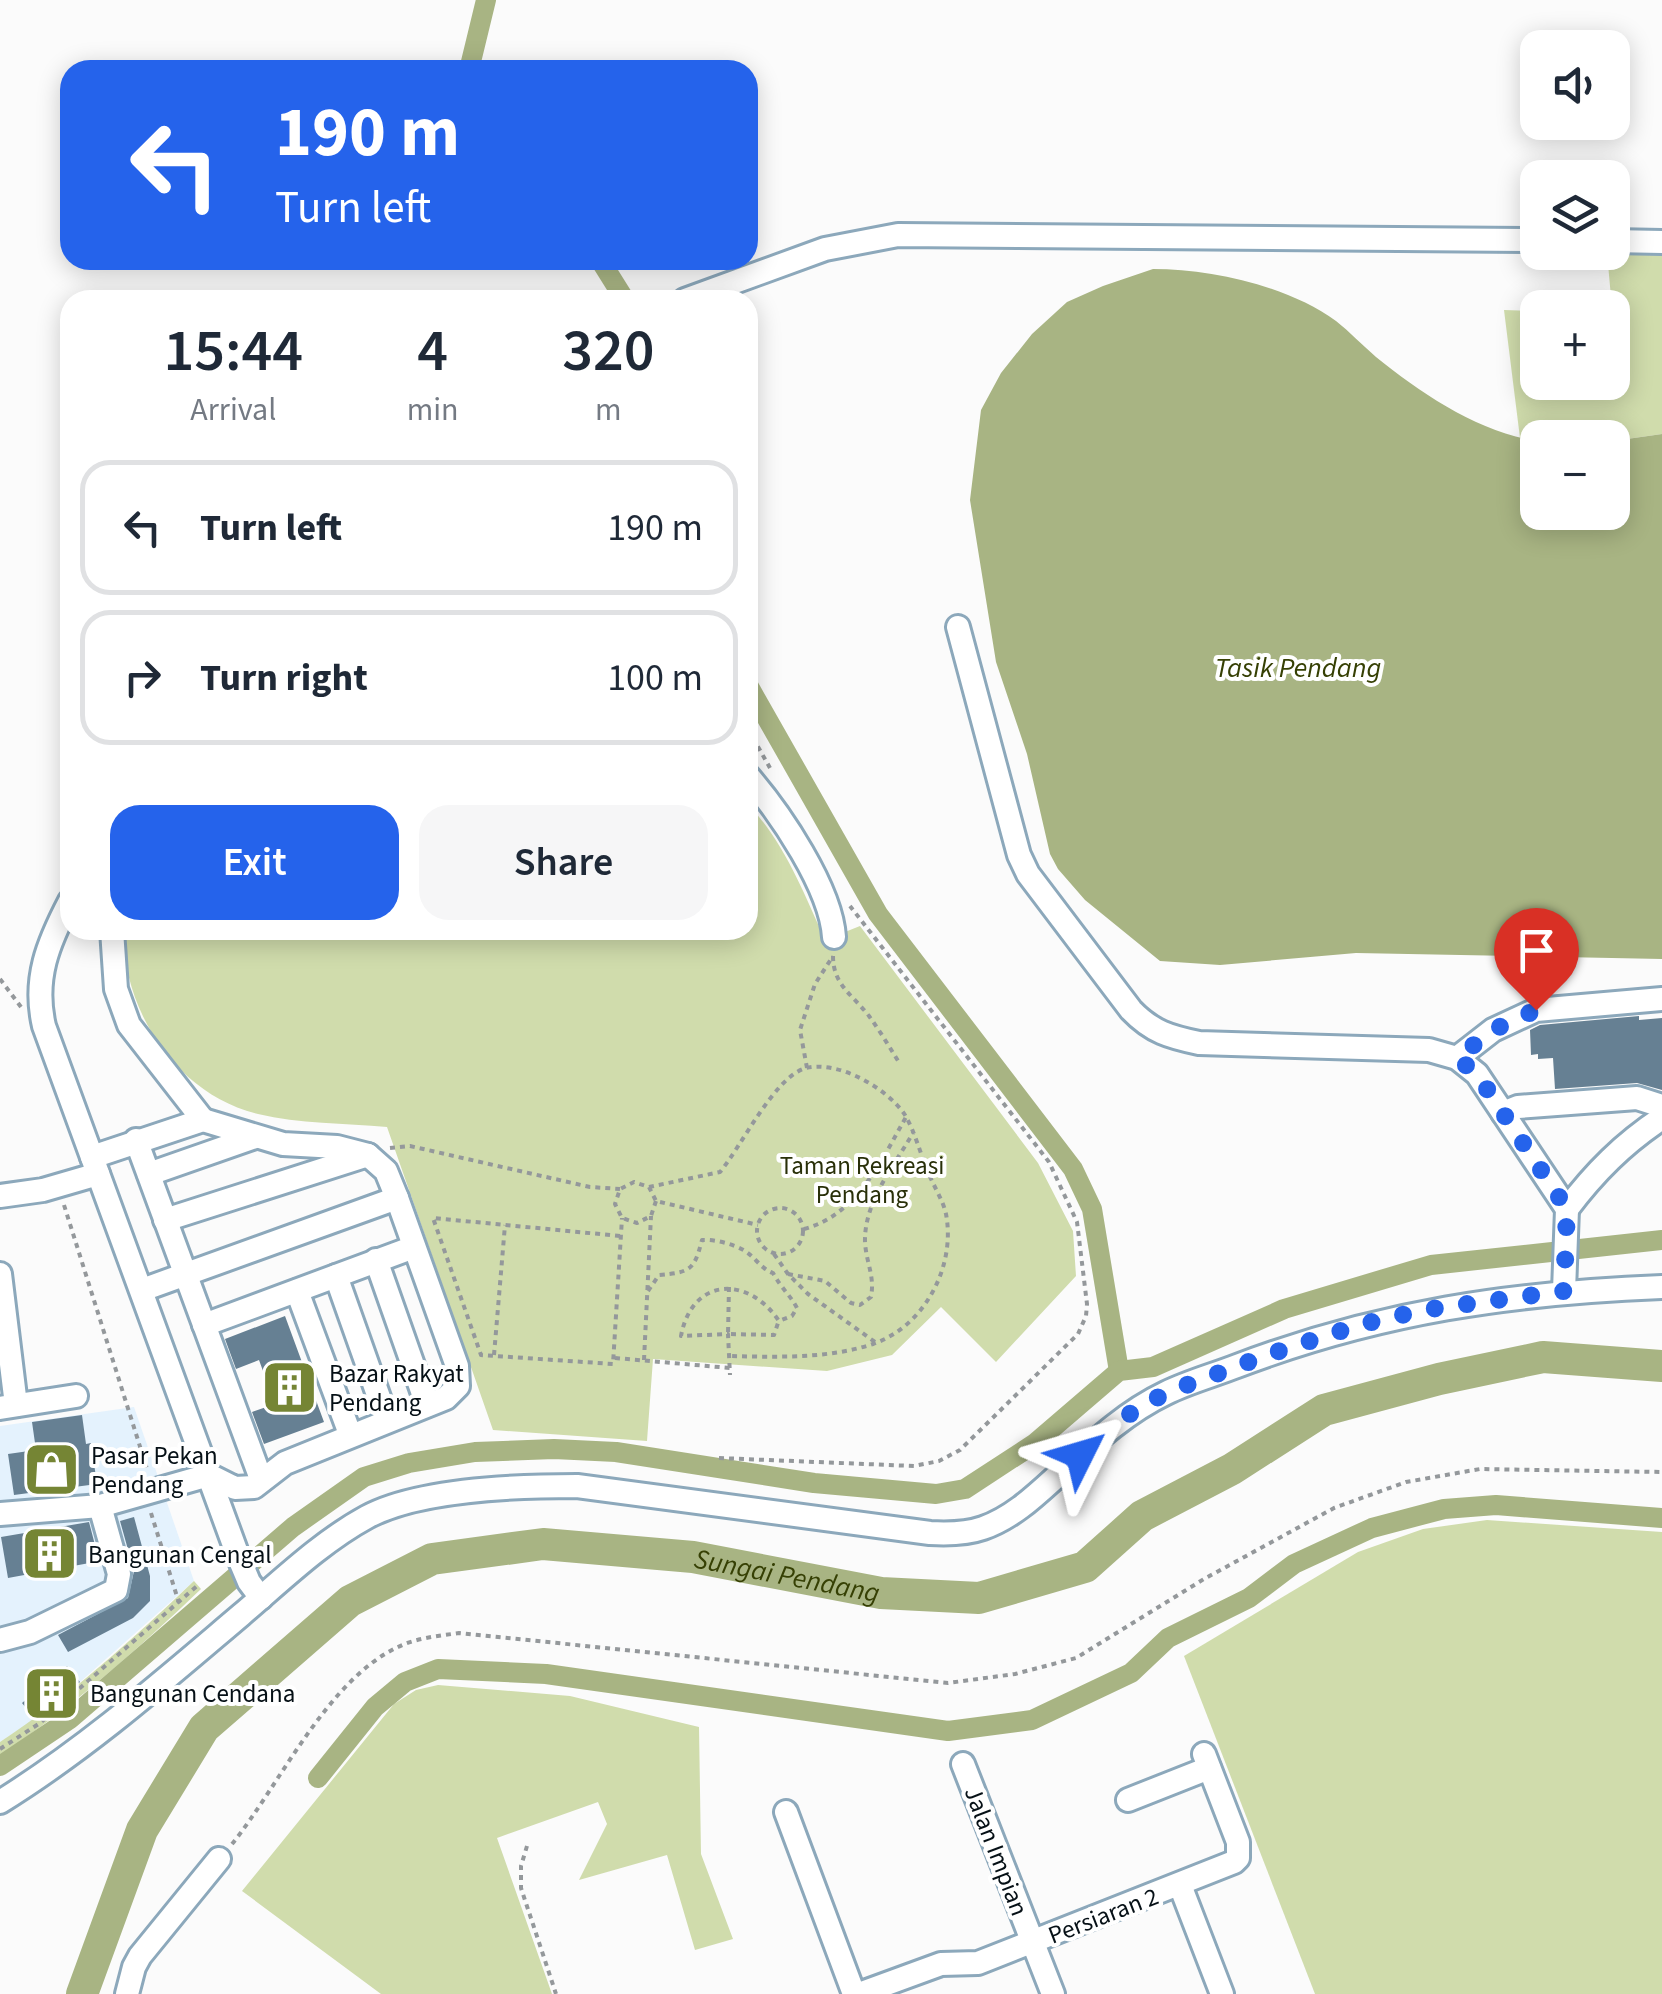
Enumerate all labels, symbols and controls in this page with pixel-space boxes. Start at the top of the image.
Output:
map controls [1520,30,1630,530]
button: sound [1520,30,1630,140]
text: 190 m [275,83,460,183]
icon: left [110,100,240,230]
button: layers [1520,160,1630,270]
text: Turn left [275,176,431,240]
button: + [1520,290,1630,400]
text: 15:44 [164,309,303,394]
text: 4 [417,309,448,394]
text: 320 [562,309,654,394]
text: Arrival [190,387,276,433]
text: min [407,387,459,433]
text: m [595,387,622,433]
button: − [1520,420,1630,530]
icon: left [115,500,170,555]
text: Turn left [200,501,342,555]
text: 190 m [607,501,703,555]
water label: Tasik Pendang [1215,648,1381,688]
icon: right [115,650,170,705]
text: Turn right [200,651,368,705]
text: 100 m [607,651,703,705]
button: Exit [110,805,399,920]
button: Share [419,805,708,920]
pin [1494,908,1579,1011]
icon: arrive [1509,923,1564,978]
park label: Taman Rekreasi Pendang [780,1148,944,1213]
place label: Bazar Rakyat Pendang [329,1356,464,1421]
building icon: Bazar Rakyat Pendang [260,1357,320,1417]
position arrow [1028,1403,1132,1507]
place label: Pasar Pekan Pendang [91,1438,218,1503]
shop icon: Pasar Pekan Pendang [22,1439,82,1499]
building icon: Bangunan Cengal [19,1524,79,1584]
place label: Bangunan Cengal [88,1537,272,1573]
water label: Sungai Pendang [691,1539,883,1613]
building icon: Bangunan Cendana [21,1663,81,1723]
place label: Bangunan Cendana [90,1676,295,1712]
street label: Jalan Impian [955,1782,1037,1921]
street label: Persiaran 2 [1043,1878,1164,1953]

